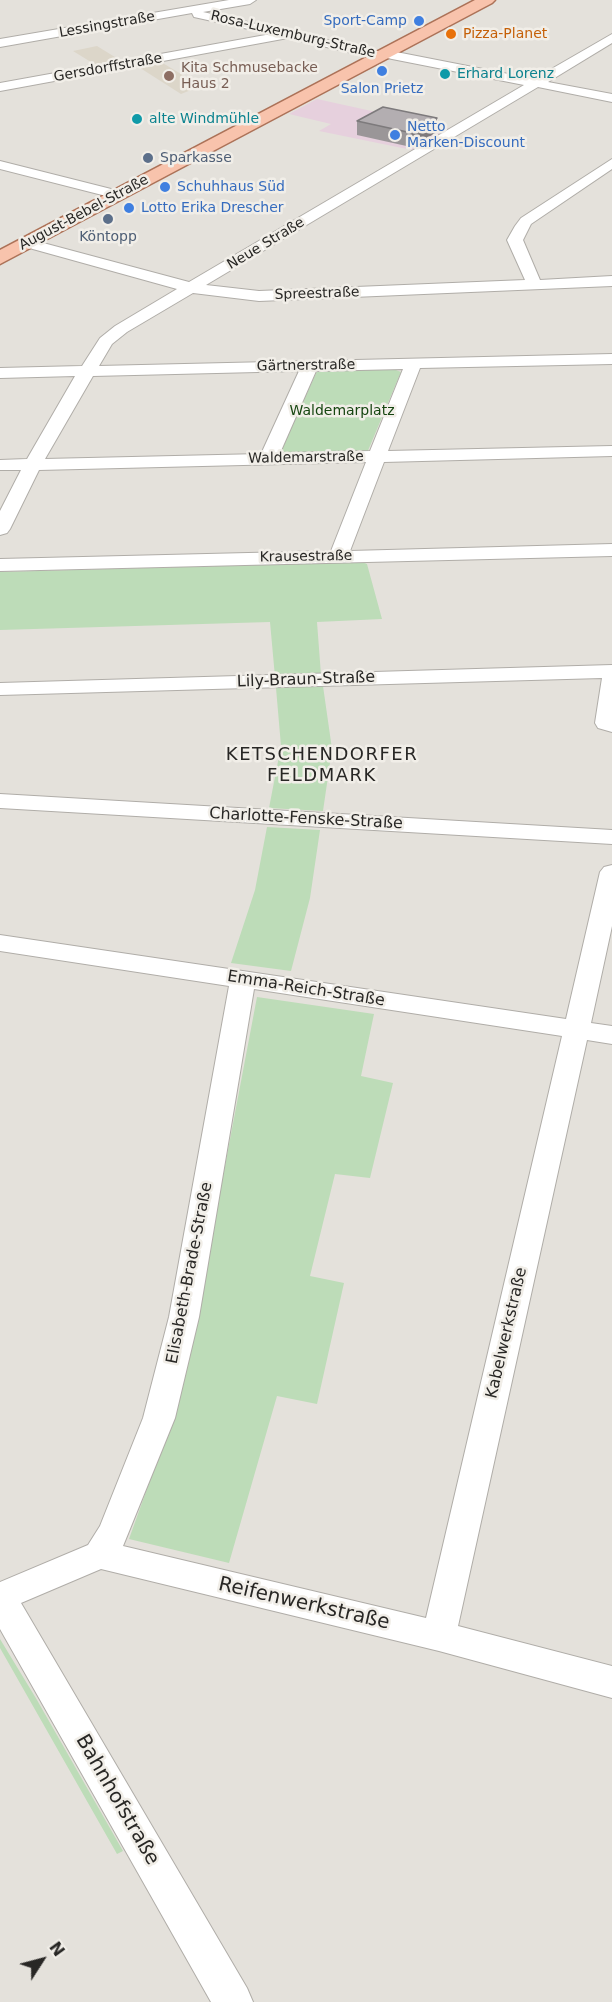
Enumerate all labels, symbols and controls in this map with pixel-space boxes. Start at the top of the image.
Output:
street label: Lessingstraße [58,8,156,42]
street label: Rosa-Luxemburg-Straße [209,8,377,62]
place label: Sport-Camp [323,13,407,29]
marker: Sport-Camp [412,14,426,28]
place label: Pizza-Planet [463,26,547,42]
marker: Pizza-Planet [444,27,458,41]
street label: Gersdorffstraße [52,50,164,86]
place label: Kita Schmusebacke Haus 2 [181,60,318,92]
marker: Salon Prietz [375,64,389,78]
place label: Erhard Lorenz [457,66,554,82]
marker: Erhard Lorenz [438,67,452,81]
marker: Kita Schmusebacke Haus 2 [162,69,176,83]
place label: Salon Prietz [341,81,423,97]
place label: alte Windmühle [149,111,259,127]
marker: alte Windmühle [130,112,144,126]
place label: Netto Marken-Discount [407,119,525,152]
marker: Netto Marken-Discount [388,128,402,142]
place label: Sparkasse [160,150,232,166]
marker: Sparkasse [141,151,155,165]
street label: August-Bebel-Straße [16,172,152,254]
place label: Schuhhaus Süd [177,179,285,195]
marker: Schuhhaus Süd [158,180,172,194]
place label: Lotto Erika Drescher [141,200,284,216]
marker: Lotto Erika Drescher [122,201,136,215]
marker: Köntopp [101,212,115,226]
street label: Neue Straße [224,214,308,274]
place label: Köntopp [79,229,137,245]
street label: Spreestraße [274,284,360,304]
street label: Gärtnerstraße [257,357,355,375]
park label: Waldemarplatz [289,403,395,419]
street label: Waldemarstraße [248,449,364,467]
street label: Krausestraße [259,548,353,566]
street label: Lily-Braun-Straße [237,668,375,692]
district label: KETSCHENDORFER FELDMARK [226,744,418,786]
street label: Charlotte-Fenske-Straße [209,804,403,834]
street label: Emma-Reich-Straße [226,967,386,1011]
street label: Elisabeth-Brade-Straße [163,1181,217,1365]
street label: Kabelwerkstraße [483,1265,531,1401]
street label: Reifenwerkstraße [216,1573,392,1635]
street label: Bahnhofstraße [70,1730,164,1870]
north arrow [12,1930,72,1990]
text: N [45,1938,69,1960]

